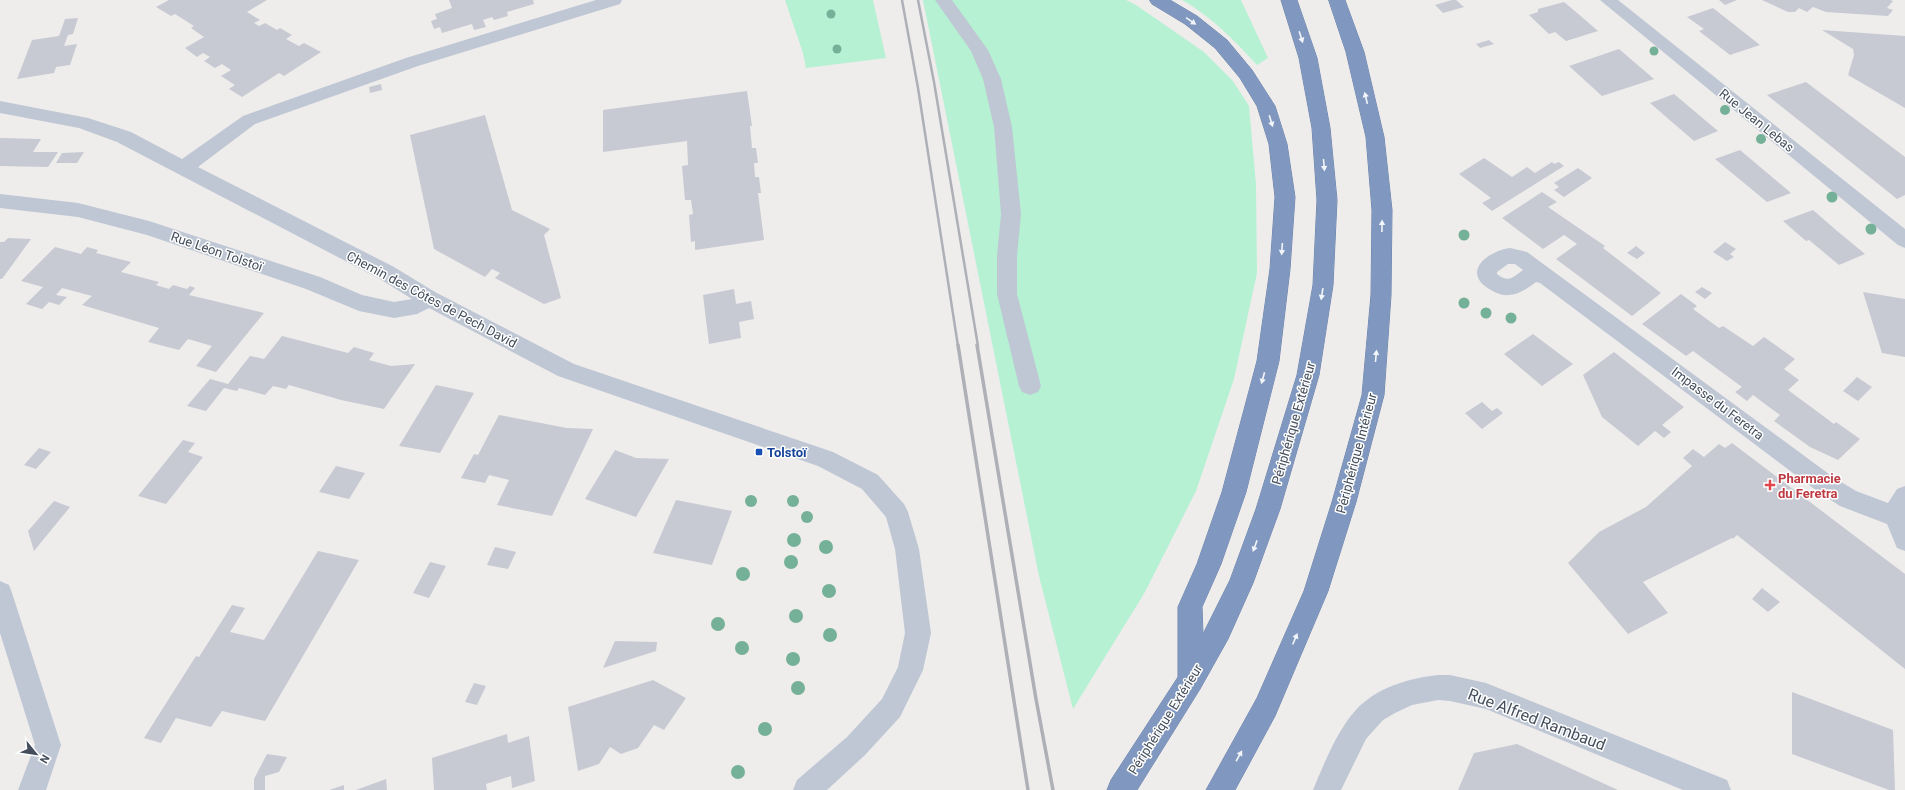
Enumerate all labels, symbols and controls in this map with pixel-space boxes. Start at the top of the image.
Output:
one-way arrow [1186,17,1197,25]
one-way arrow [1298,31,1304,43]
street label: Rue Jean Lebas [1716,86,1797,155]
one-way arrow [1363,91,1369,103]
one-way arrow [1268,115,1274,127]
one-way arrow [1321,159,1328,171]
one-way arrow [1379,219,1385,232]
street label: Rue Léon Tolstoï [169,229,265,274]
one-way arrow [1278,243,1285,255]
street label: Chemin des Côtes de Pech David [344,248,519,351]
one-way arrow [1318,288,1324,300]
one-way arrow [1372,350,1379,362]
street label: Périphérique Extérieur [1269,359,1318,486]
street label: Impasse du Feretra [1669,364,1767,443]
one-way arrow [1260,371,1266,384]
street label: Périphérique Intérieur [1333,391,1380,515]
place label: Tolstoï [767,445,808,460]
marker: Tolstoï [754,447,764,457]
place label: Pharmacie du Feretra [1778,471,1841,501]
marker: Pharmacie du Feretra [1765,480,1775,490]
one-way arrow [1251,540,1257,552]
one-way arrow [1292,633,1298,644]
street label: Périphérique Extérieur [1125,661,1206,777]
street label: Rue Alfred Rambaud [1465,684,1608,754]
north arrow [16,734,56,774]
one-way arrow [1236,750,1242,762]
text: N [37,752,52,766]

